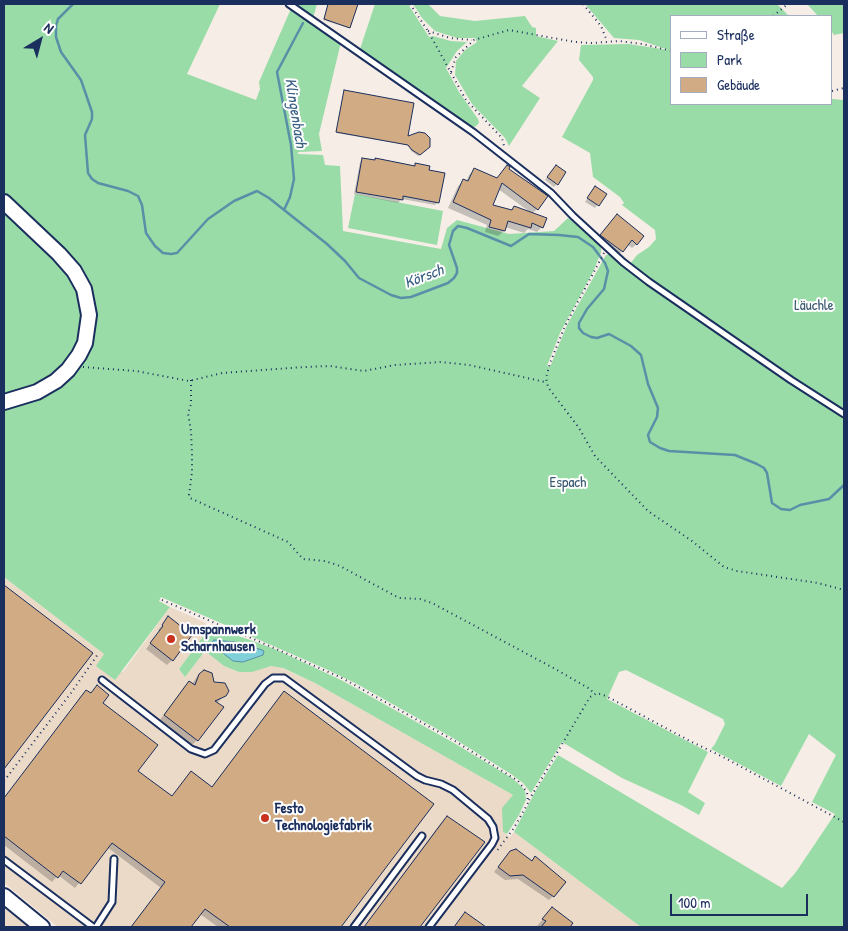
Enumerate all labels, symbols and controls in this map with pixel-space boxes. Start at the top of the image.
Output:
north arrow [15,15,65,65]
legend [670,15,833,105]
text: N [41,18,58,37]
text: Straße [717,24,755,45]
text: Park [717,49,742,70]
text: Gebäude [717,74,760,95]
water label: Klingenbach [280,77,310,149]
water label: Körsch [402,261,446,293]
park label: Läuchle [794,297,834,315]
park label: Espach [550,474,586,492]
place label: Umspannwerk Scharnhausen [181,621,256,656]
marker: Umspannwerk Scharnhausen [165,633,177,645]
place label: Festo Technologiefabrik [275,800,372,835]
marker: Festo Technologiefabrik [259,812,271,824]
scale bar [673,884,810,916]
text: 100 m [678,892,711,913]

